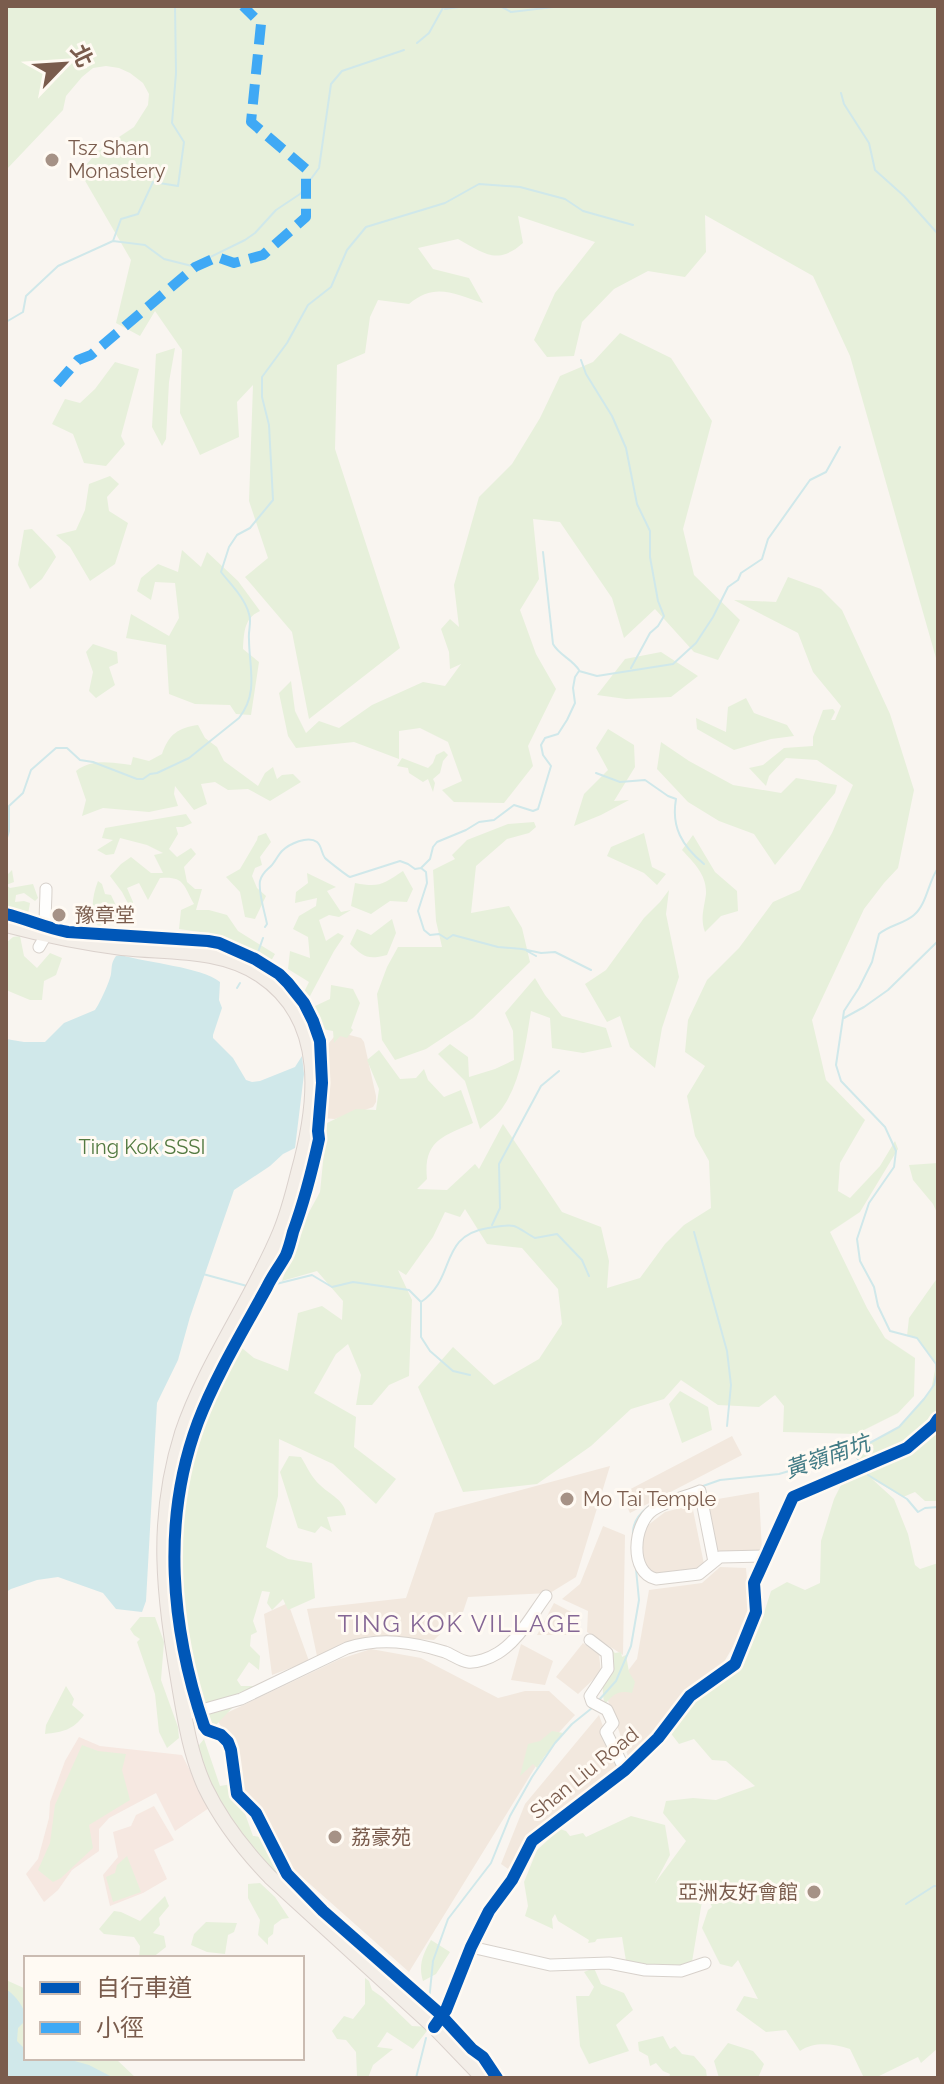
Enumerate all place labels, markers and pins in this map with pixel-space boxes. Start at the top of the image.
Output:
place label: Tsz Shan Monastery [68,136,166,183]
marker: Tsz Shan Monastery [43,151,61,169]
place label: 豫章堂 [75,903,135,927]
marker: 豫章堂 [50,906,68,924]
place label: Mo Tai Temple [583,1487,717,1511]
marker: Mo Tai Temple [558,1490,576,1508]
place label: 荔豪苑 [351,1825,411,1849]
marker: 荔豪苑 [326,1828,344,1846]
place label: 亞洲友好會館 [678,1880,798,1904]
marker: 亞洲友好會館 [805,1883,823,1901]

